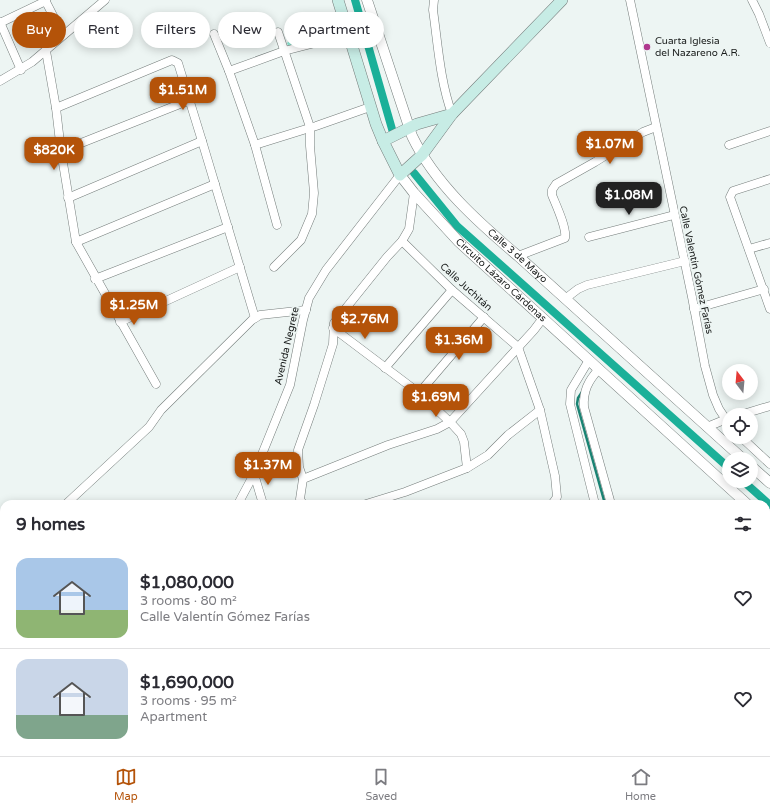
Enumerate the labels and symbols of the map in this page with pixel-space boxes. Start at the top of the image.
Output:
place label: Cuarta Iglesia del Nazareno A.R. [655,35,740,59]
marker: Cuarta Iglesia del Nazareno A.R. [642,42,652,52]
pin: $1.51M [150,77,216,111]
pin: $1.07M [577,131,643,165]
pin: $820K [26,137,82,171]
pin: $1.08M [596,182,662,216]
street label: Calle Valentín Gómez Farías [677,205,715,335]
street label: Calle 3 de Mayo [485,226,550,286]
street label: Circuito Lázaro Cárdenas [453,236,549,325]
street label: Calle Juchitán [437,260,495,314]
pin: $1.25M [101,292,167,326]
street label: Avenida Negrete [272,305,302,386]
pin: $2.76M [332,306,398,340]
pin: $1.36M [426,327,492,361]
north arrow [722,364,758,400]
pin: $1.69M [403,384,469,418]
pin: $1.37M [235,452,301,486]

